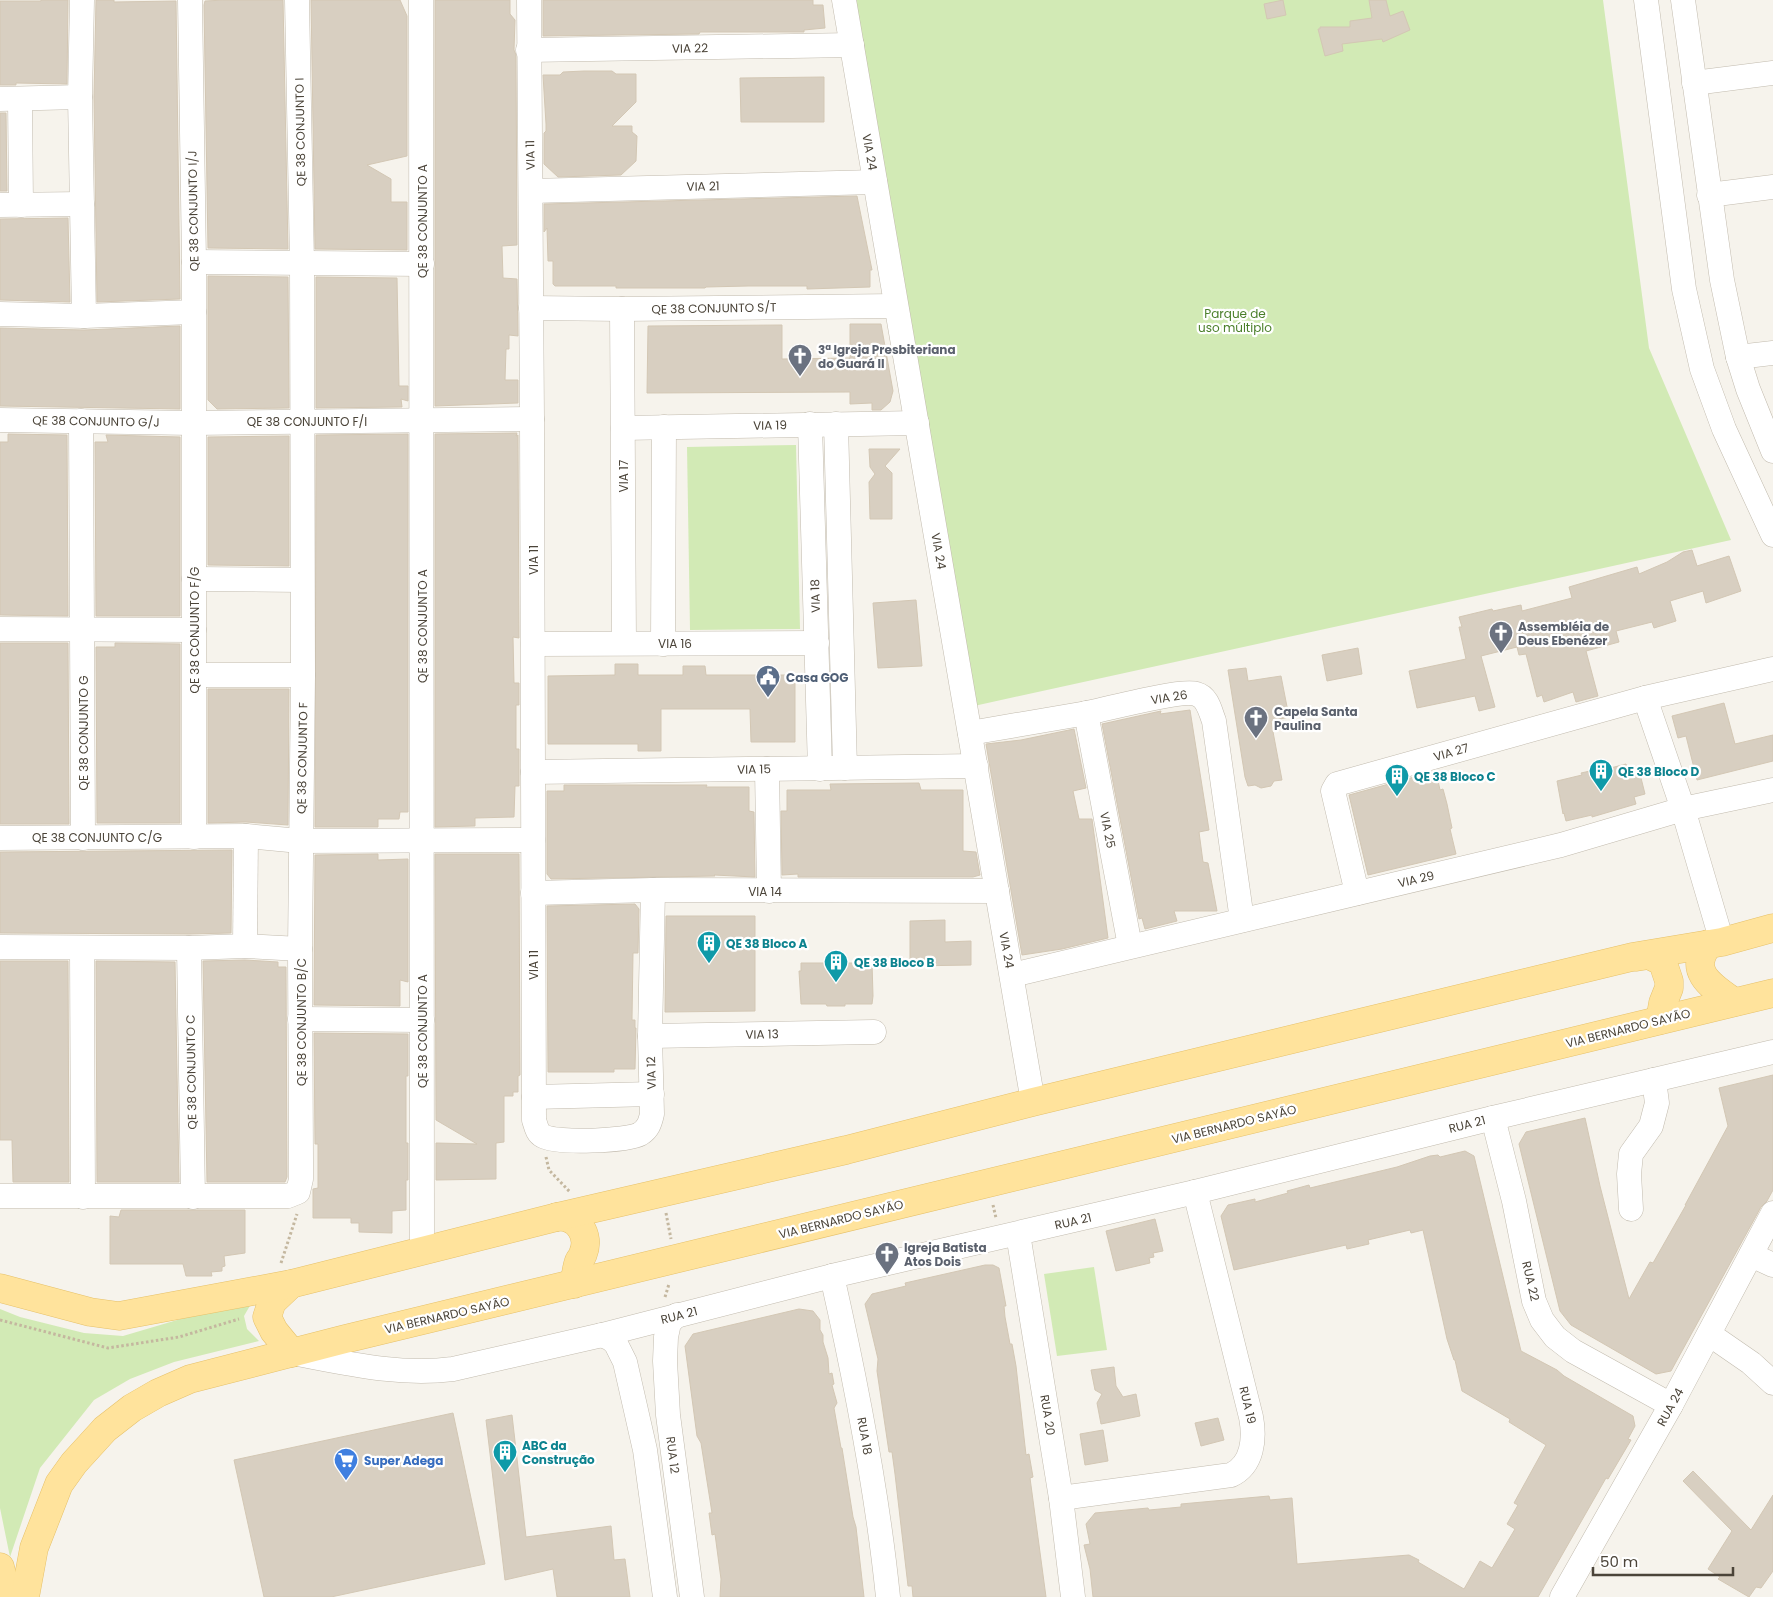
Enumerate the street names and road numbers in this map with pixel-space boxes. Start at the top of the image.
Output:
street label: VIA 22 [672,39,708,57]
street label: QE 38 CONJUNTO I [291,77,309,187]
street label: VIA 24 [858,132,882,172]
street label: VIA 11 [521,140,539,170]
street label: QE 38 CONJUNTO I/J [183,150,203,272]
street label: QE 38 CONJUNTO A [414,164,431,278]
street label: VIA 21 [686,177,720,195]
street label: QE 38 CONJUNTO S/T [651,298,777,318]
street label: QE 38 CONJUNTO G/J [32,411,160,431]
street label: QE 38 CONJUNTO F/I [247,413,367,430]
street label: VIA 19 [753,416,787,434]
street label: VIA 17 [615,459,632,492]
street label: VIA 24 [927,531,951,571]
street label: VIA 11 [525,545,542,575]
street label: QE 38 CONJUNTO F/G [186,567,203,693]
street label: QE 38 CONJUNTO A [414,569,431,683]
street label: VIA 18 [806,579,824,613]
street label: VIA 16 [658,635,692,652]
street label: QE 38 CONJUNTO G [75,675,92,791]
street label: VIA 26 [1149,686,1189,708]
street label: QE 38 CONJUNTO F [293,702,311,814]
street label: VIA 27 [1431,739,1471,765]
street label: VIA 15 [737,760,771,778]
street label: VIA 25 [1096,810,1120,850]
street label: QE 38 CONJUNTO C/G [32,829,162,846]
street label: VIA 29 [1396,867,1436,891]
street label: VIA 14 [748,883,782,900]
street label: VIA 24 [995,930,1019,970]
street label: VIA 11 [525,950,542,980]
street label: QE 38 CONJUNTO B/C [293,958,310,1086]
street label: QE 38 CONJUNTO A [414,974,431,1088]
street label: VIA BERNARDO SAYÃO [1564,1004,1692,1052]
street label: QE 38 CONJUNTO C [181,1014,201,1130]
street label: VIA 13 [745,1025,779,1043]
street label: VIA 12 [642,1056,660,1090]
street label: VIA BERNARDO SAYÃO [1170,1100,1298,1148]
street label: RUA 21 [1447,1111,1487,1137]
street label: VIA BERNARDO SAYÃO [777,1195,905,1243]
street label: RUA 21 [1053,1209,1093,1233]
street label: RUA 22 [1518,1259,1544,1303]
street label: VIA BERNARDO SAYÃO [383,1292,511,1338]
street label: RUA 21 [659,1302,699,1328]
street label: RUA 24 [1653,1384,1688,1429]
street label: RUA 19 [1235,1385,1261,1425]
street label: RUA 20 [1036,1393,1060,1437]
street label: RUA 18 [853,1416,877,1456]
street label: RUA 12 [662,1435,684,1475]

